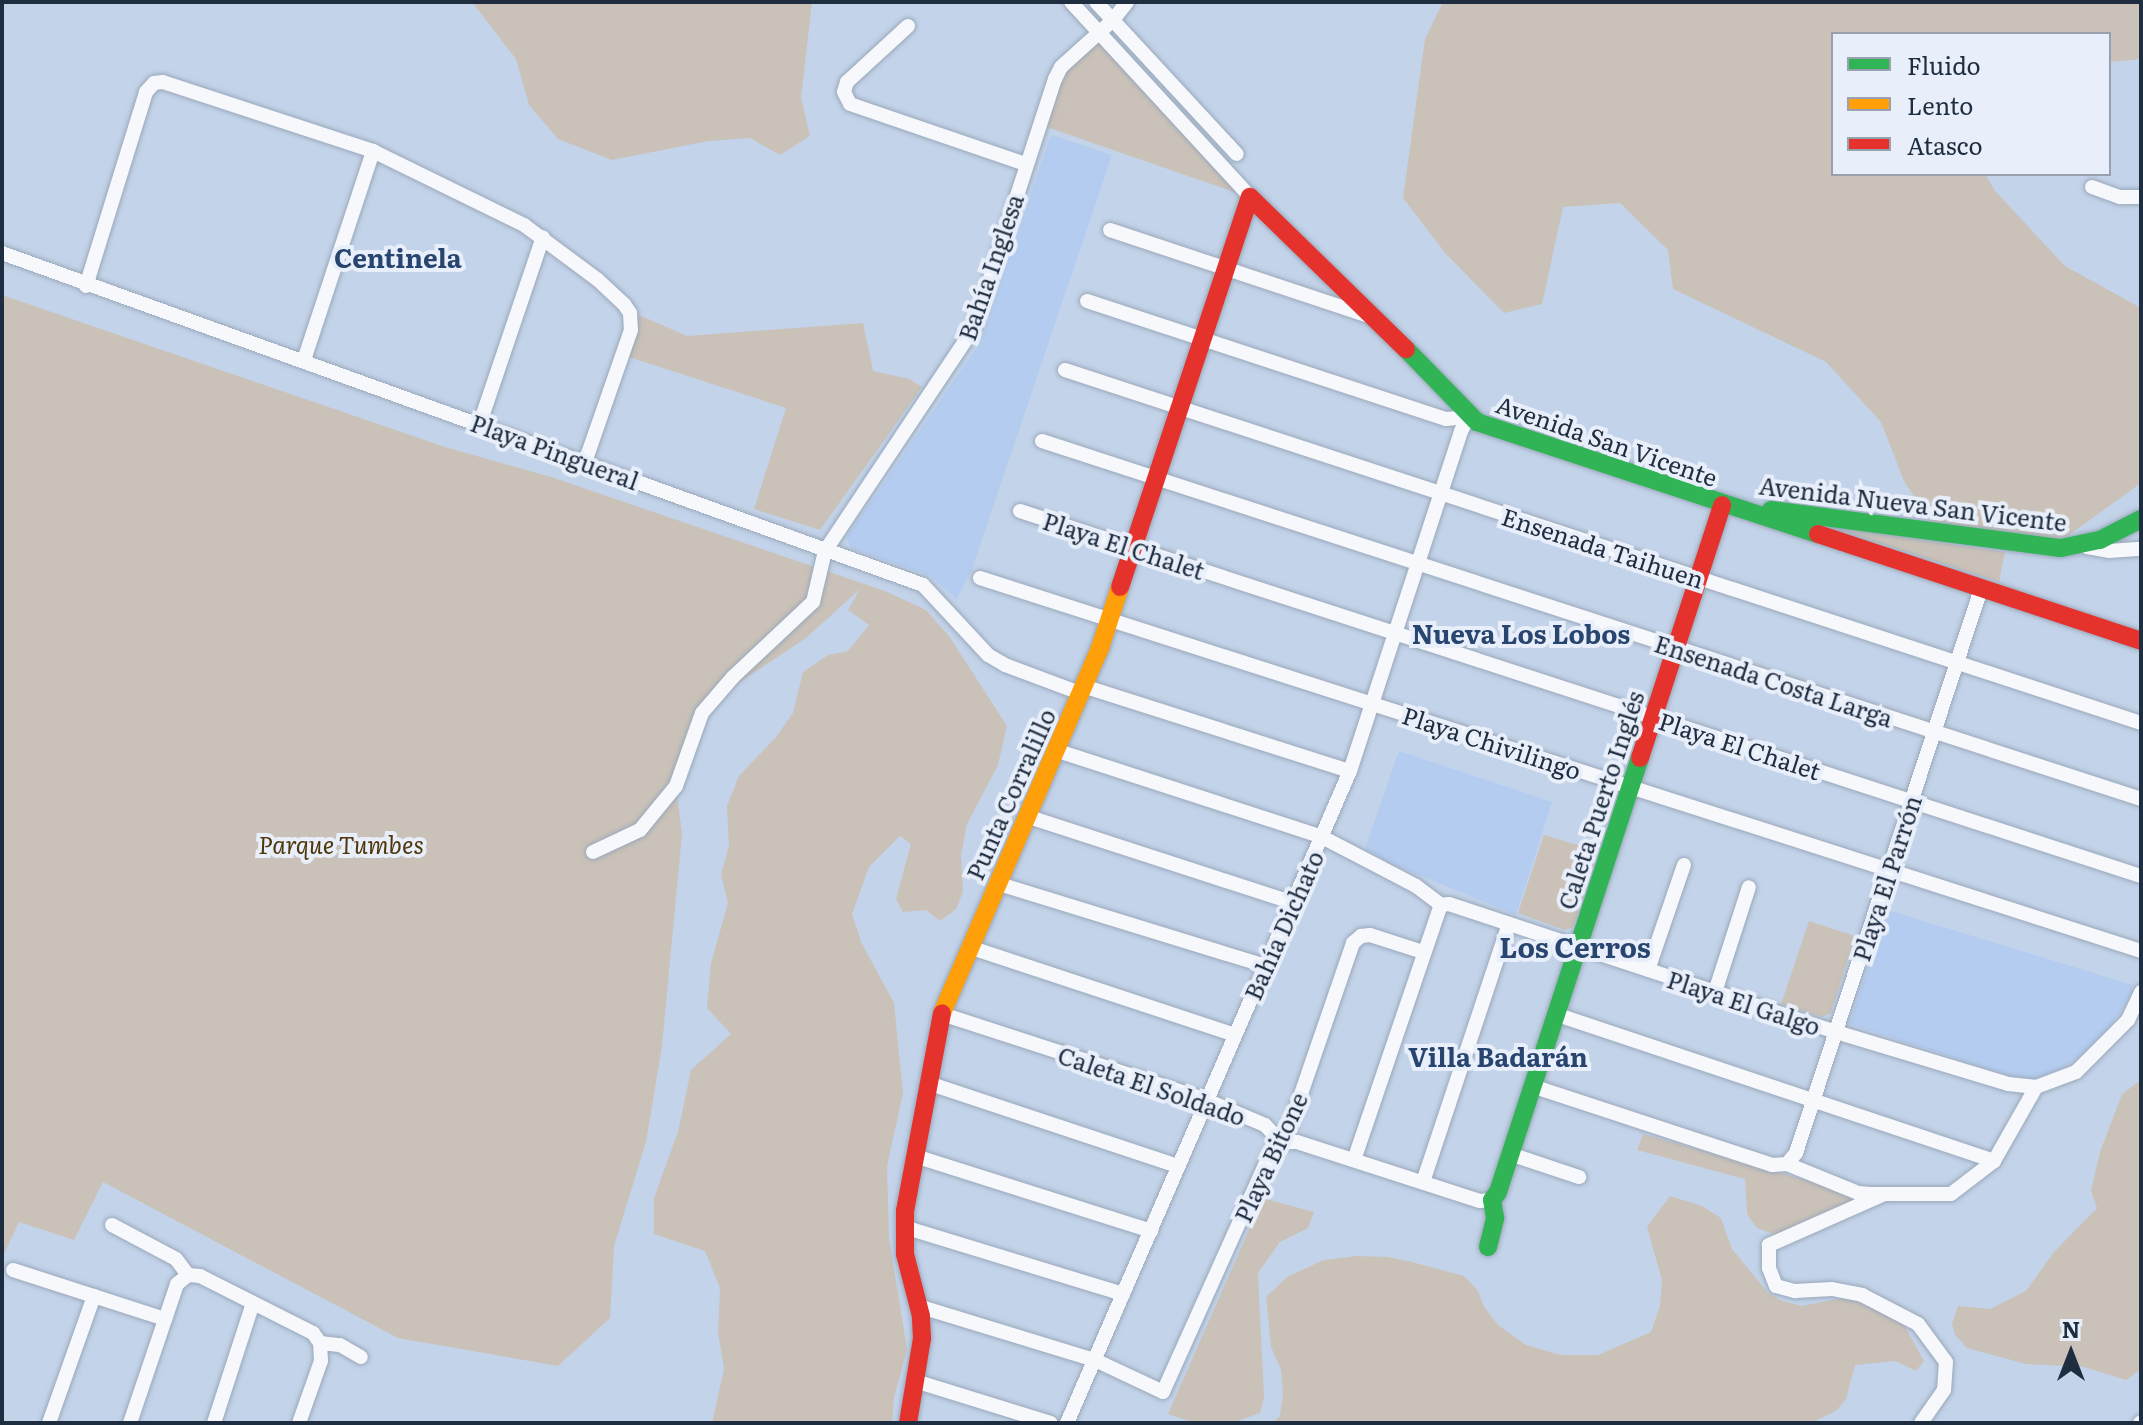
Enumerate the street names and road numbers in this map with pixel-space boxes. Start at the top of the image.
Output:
street label: Bahía Inglesa [951,190,1029,344]
street label: Avenida San Vicente [1493,389,1721,491]
street label: Playa Pingueral [467,407,643,495]
street label: Avenida Nueva San Vicente [1758,470,2068,536]
street label: Ensenada Taihuen [1498,501,1708,593]
street label: Playa El Chalet [1040,505,1208,585]
street label: Ensenada Costa Larga [1651,628,1897,732]
street label: Caleta Puerto Inglés [1551,687,1649,913]
street label: Playa Chivilingo [1399,700,1585,784]
street label: Punta Corralillo [959,704,1061,884]
street label: Playa El Chalet [1656,705,1824,785]
street label: Playa El Parrón [1846,791,1926,965]
street label: Bahía Dichato [1237,846,1329,1004]
street label: Playa El Galgo [1664,964,1824,1040]
street label: Caleta El Soldado [1054,1039,1250,1131]
street label: Playa Bitone [1227,1087,1313,1227]

